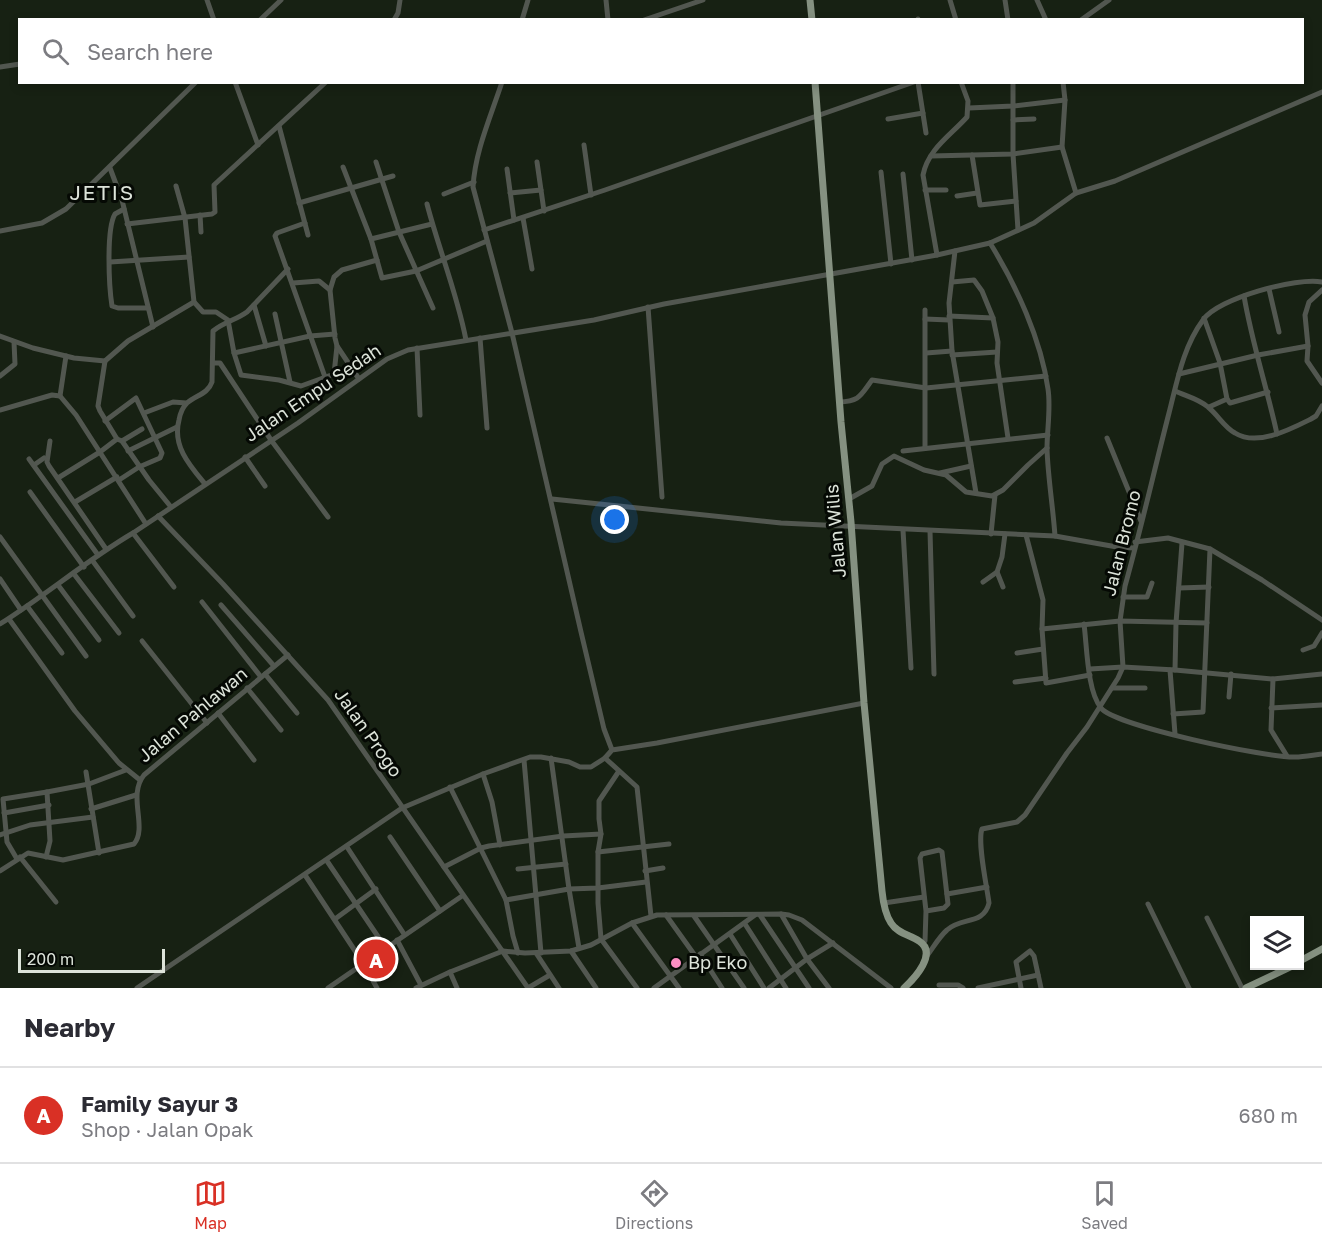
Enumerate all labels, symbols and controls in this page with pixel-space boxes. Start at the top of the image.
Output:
search box [18,18,1304,84]
icon: search [39,35,72,68]
text: Search here [87,38,213,65]
district label: JETIS [69,179,135,205]
street label: Jalan Empu Sedah [240,339,385,446]
street label: Jalan Wilis [820,483,850,579]
street label: Jalan Bromo [1097,488,1145,598]
your location [600,505,629,534]
street label: Jalan Pahlawan [133,662,251,766]
street label: Jalan Progo [330,684,407,781]
map controls [1250,916,1304,970]
button: layers [1250,916,1304,970]
pin: A [356,936,395,982]
scale bar [18,946,165,974]
text: 200 m [27,949,74,969]
place label: Bp Eko [688,951,747,973]
marker: Bp Eko [669,956,683,970]
text: Nearby [24,1012,115,1043]
text: Family Sayur 3 [81,1090,238,1117]
text: A [36,1103,51,1127]
text: 680 m [1239,1103,1298,1127]
text: Shop · Jalan Opak [81,1117,254,1141]
tab: Map [194,1177,227,1233]
tab: Directions [615,1177,693,1233]
tab: Saved [1081,1177,1128,1233]

